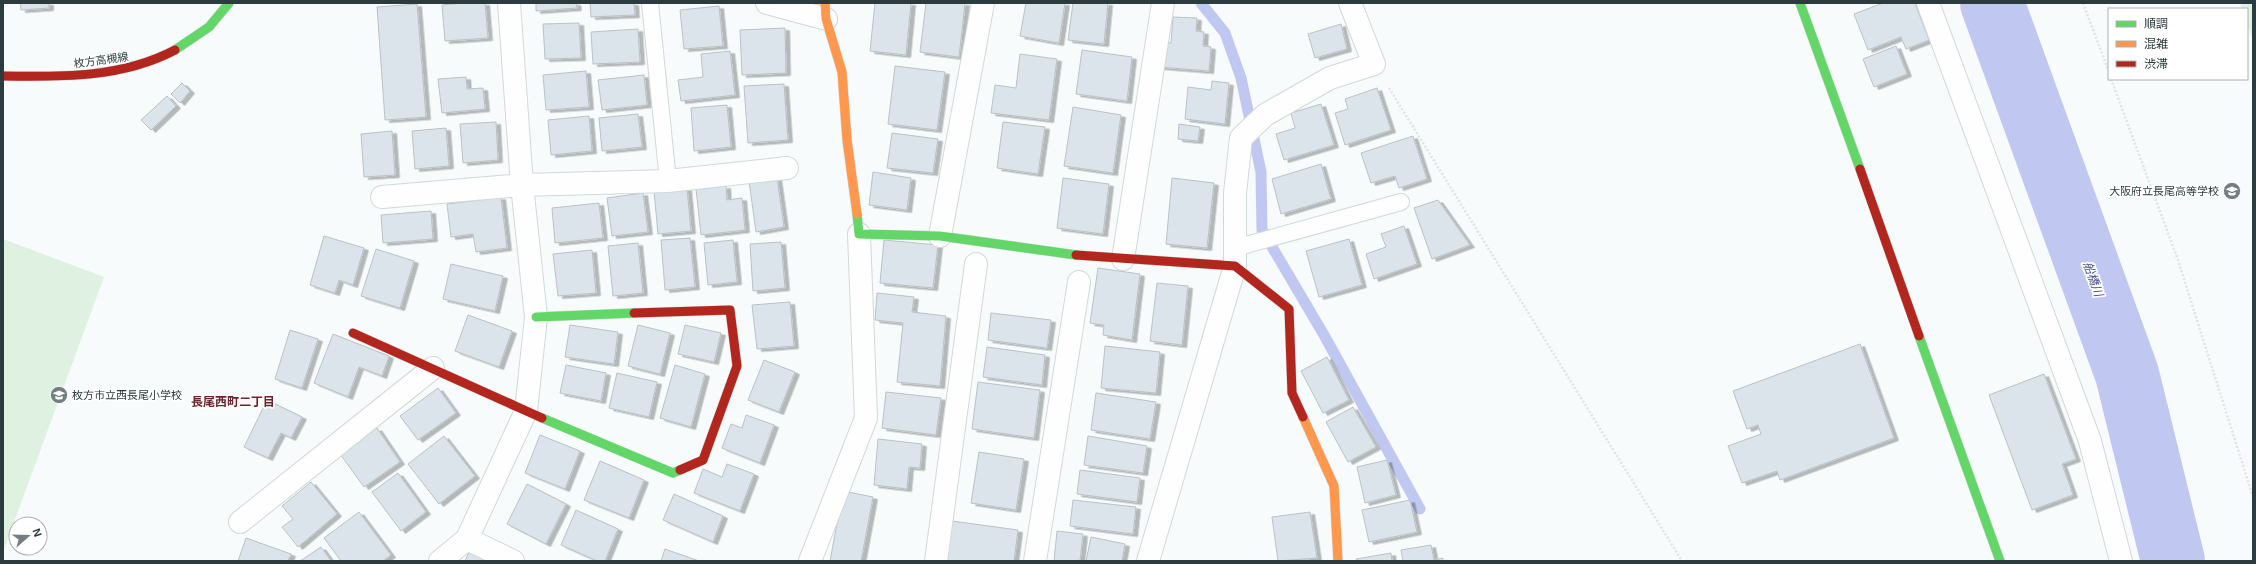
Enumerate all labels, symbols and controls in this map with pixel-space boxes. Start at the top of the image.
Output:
legend [2108,8,2248,80]
text: 順調 [2144,17,2168,31]
text: 混雑 [2144,37,2168,51]
street label: 枚方高槻線 [73,50,129,70]
text: 渋滞 [2144,57,2168,71]
school or university icon: 大阪府立長尾高等学校 [2222,181,2242,201]
place label: 大阪府立長尾高等学校 [2109,185,2219,197]
water label: 船橋川 [2080,260,2106,300]
school or university icon: 枚方市立西長尾小学校 [49,385,69,405]
place label: 枚方市立西長尾小学校 [72,389,182,401]
district label: 長尾西町二丁目 [191,395,275,409]
north arrow [8,516,48,556]
text: N [30,527,44,538]

